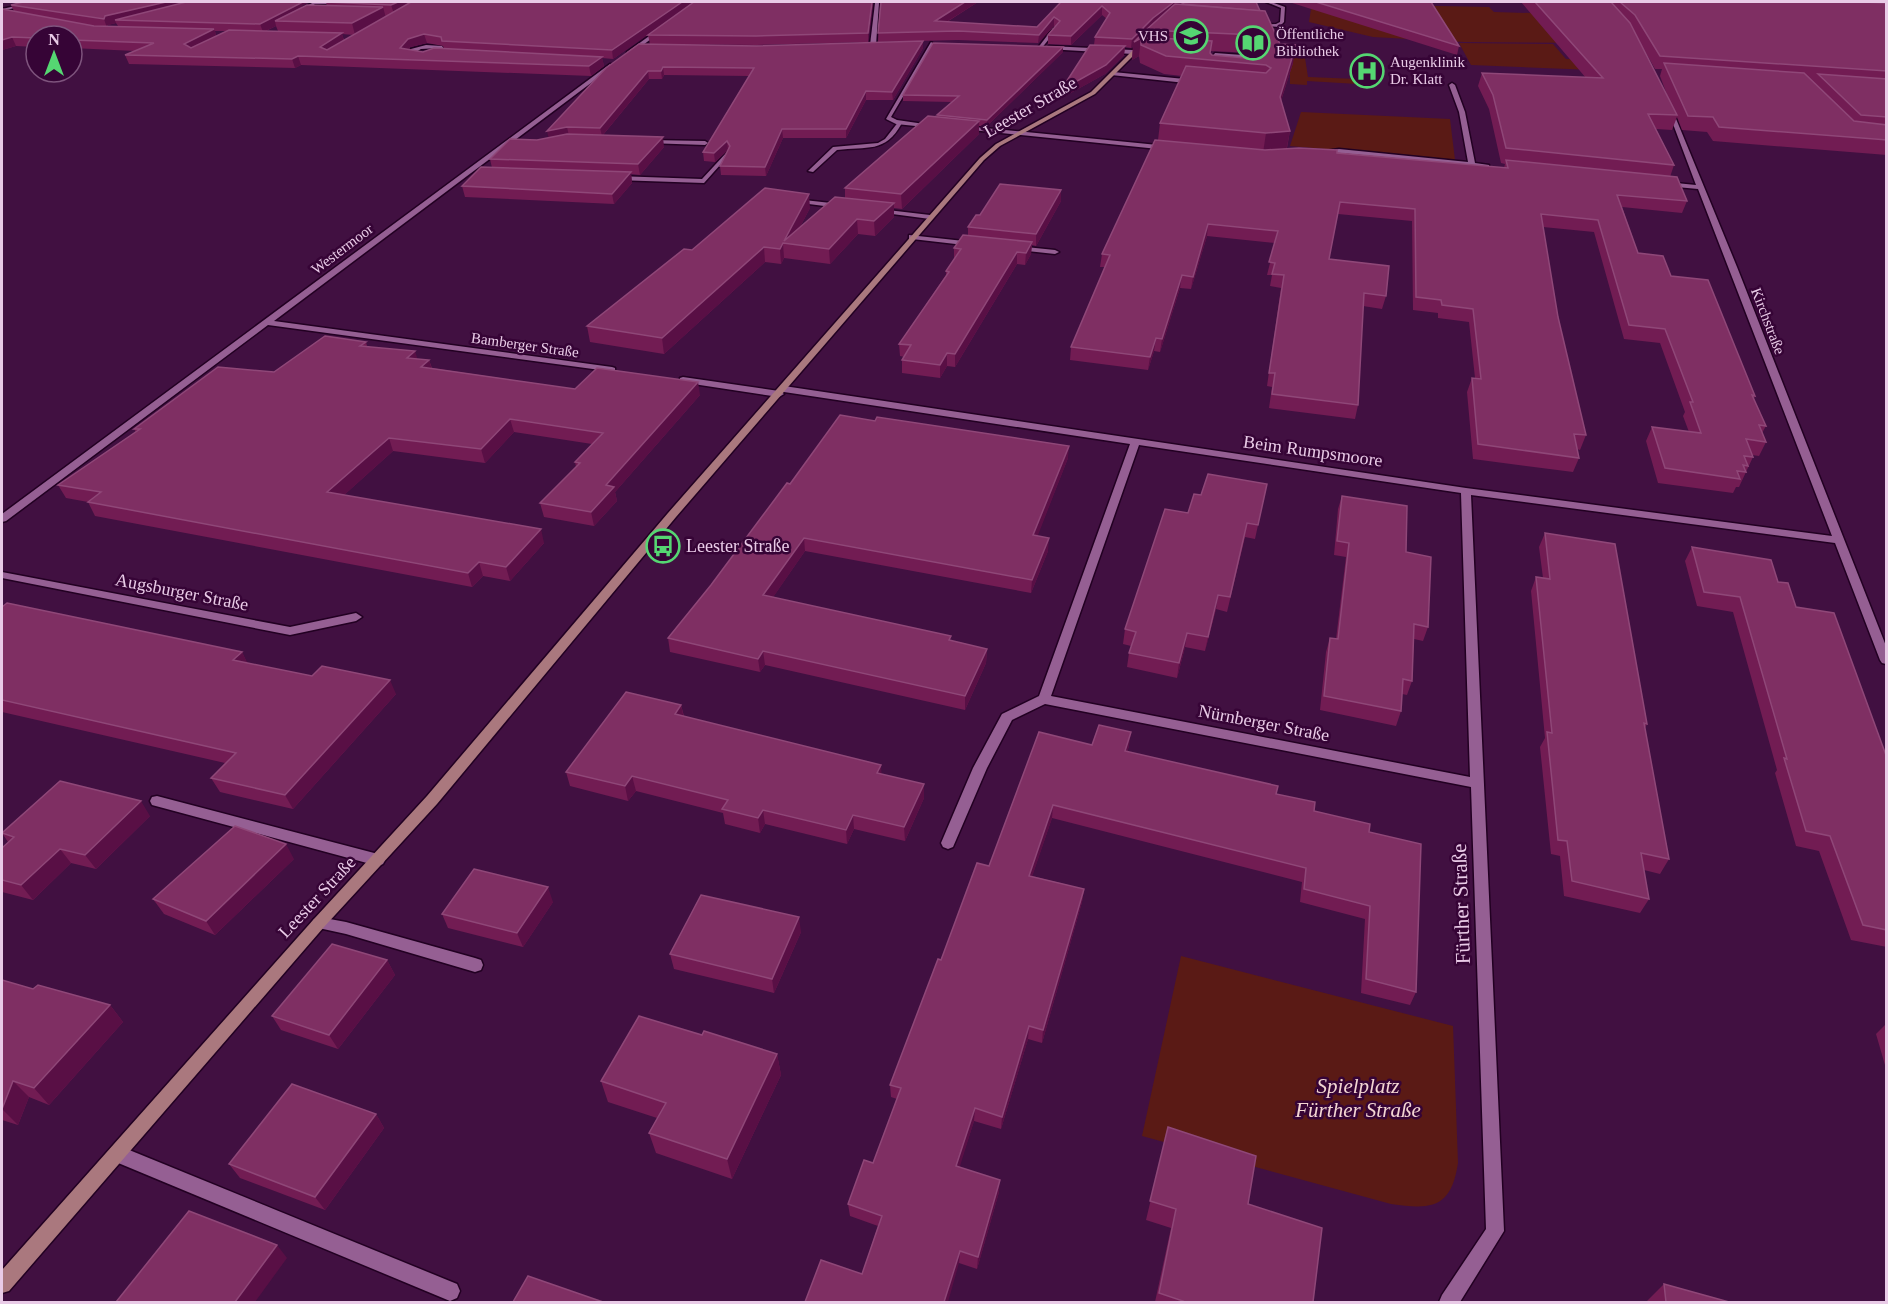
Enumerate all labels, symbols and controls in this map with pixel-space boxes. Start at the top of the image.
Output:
school or university icon: VHS [1173,18,1209,54]
north arrow [24,24,84,84]
library icon: Öffentliche Bibliothek [1235,25,1271,61]
place label: Öffentliche Bibliothek [1276,26,1344,59]
place label: VHS [1138,28,1168,44]
text: N [48,31,60,48]
hospital icon: Augenklinik Dr. Klatt [1349,53,1385,89]
place label: Augenklinik Dr. Klatt [1390,54,1465,87]
street label: Leester Straße [980,72,1080,142]
street label: Westermoor [308,221,376,277]
street label: Kirchstraße [1748,285,1788,357]
street label: Bamberger Straße [470,330,580,361]
street label: Beim Rumpsmoore [1242,431,1384,471]
bus stop icon: Leester Straße [645,528,681,564]
place label: Leester Straße [686,536,789,556]
street label: Augsburger Straße [114,569,250,615]
street label: Nürnberger Straße [1197,700,1331,746]
street label: Fürther Straße [1447,843,1475,965]
street label: Leester Straße [274,852,360,942]
park label: Spielplatz Fürther Straße [1294,1074,1421,1122]

